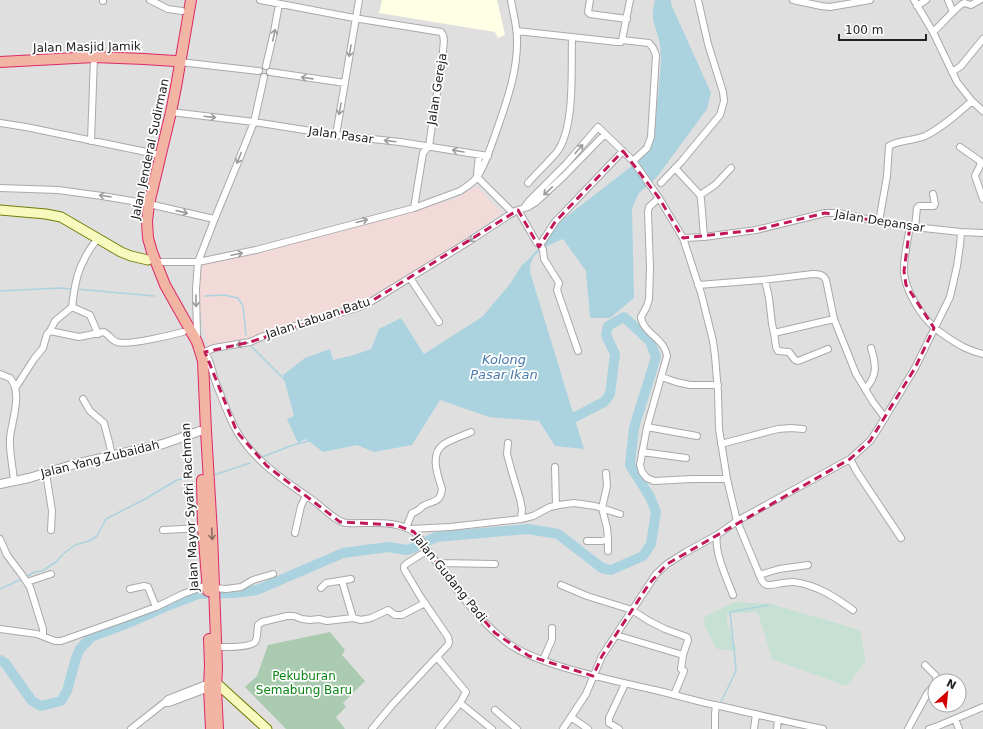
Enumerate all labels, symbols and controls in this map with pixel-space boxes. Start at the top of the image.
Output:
scale bar [839,16,926,42]
text: 100 m [845,23,883,37]
one-way arrow [270,29,278,42]
street label: Jalan Masjid Jamik [32,39,141,55]
one-way arrow [346,44,354,57]
street label: Jalan Gereja [424,52,450,127]
one-way arrow [301,74,314,82]
street label: Jalan Jenderal Sudirman [128,77,172,222]
one-way arrow [336,102,344,115]
one-way arrow [203,113,216,121]
street label: Jalan Pasar [307,123,375,147]
one-way arrow [384,137,397,145]
one-way arrow [574,144,583,154]
one-way arrow [452,147,465,155]
one-way arrow [235,152,243,164]
one-way arrow [543,186,553,196]
one-way arrow [99,192,112,200]
street label: Jalan Depansar [833,207,926,235]
one-way arrow [175,208,188,216]
one-way arrow [356,217,369,225]
one-way arrow [468,234,479,243]
one-way arrow [230,249,243,257]
one-way arrow [192,294,200,307]
street label: Jalan Labuan Batu [263,295,372,342]
one-way arrow [236,340,249,348]
water label: Kolong Pasar Ikan [470,352,538,382]
street label: Jalan Mayor Syafri Rachman [179,422,201,593]
street label: Jalan Yang Zubaidah [38,437,161,481]
one-way arrow [208,527,216,540]
street label: Jalan Gudang Padi [410,530,490,625]
park label: Pekuburan Semabung Baru [256,669,352,697]
north arrow [927,673,967,713]
text: N [944,677,958,692]

